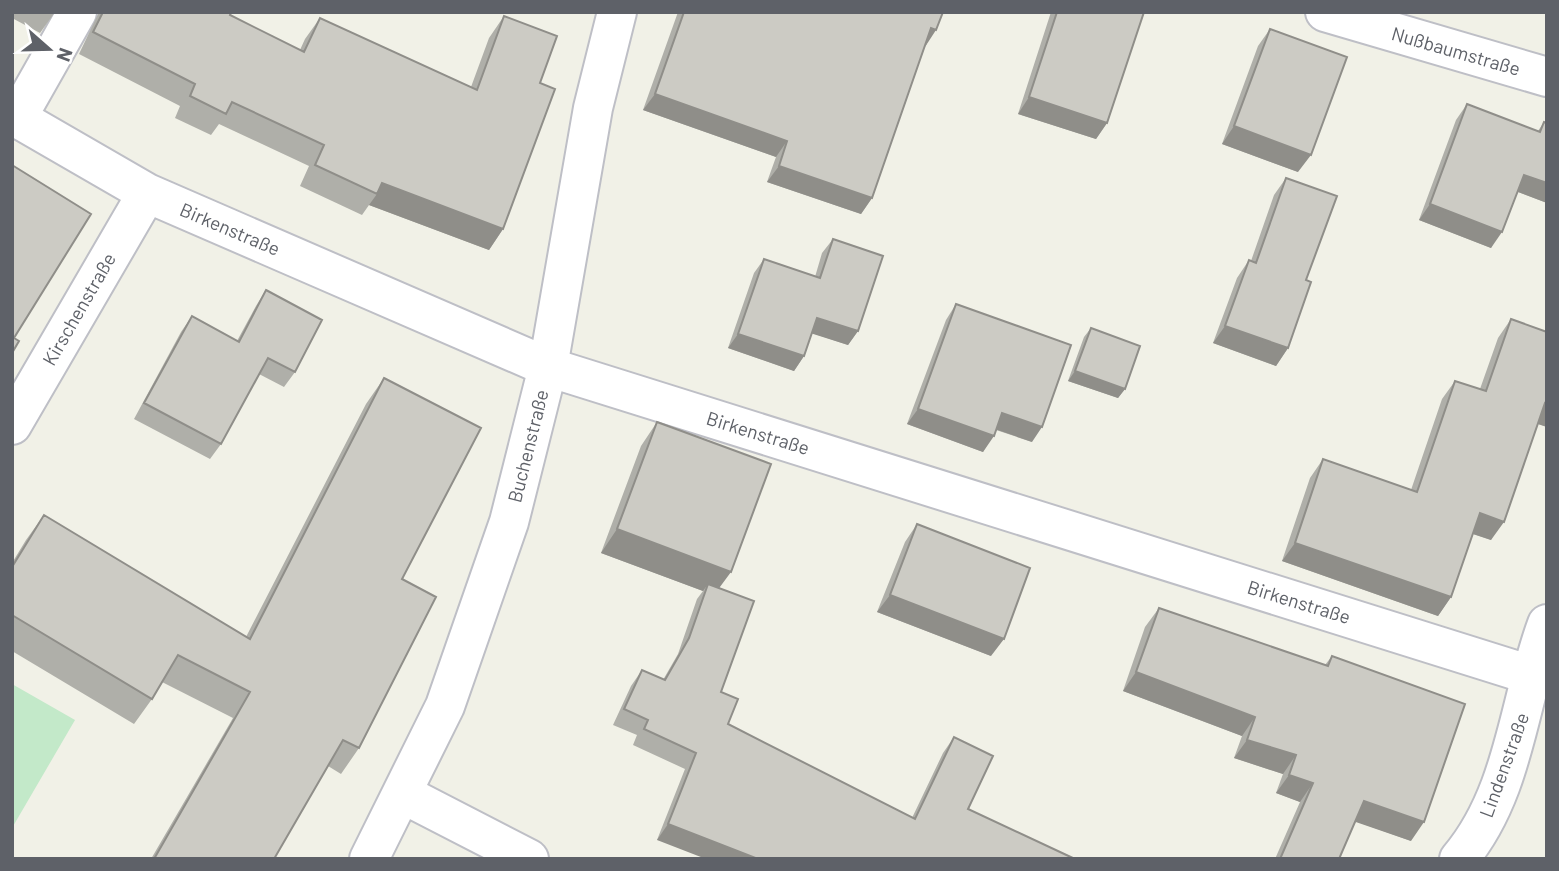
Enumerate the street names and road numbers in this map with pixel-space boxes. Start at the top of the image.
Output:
street label: Nußbaumstraße [1389,21,1523,80]
street label: Birkenstraße [177,197,284,260]
street label: Kirschenstraße [37,248,120,369]
street label: Buchenstraße [502,387,553,505]
street label: Birkenstraße [704,406,812,459]
street label: Birkenstraße [1245,575,1353,628]
street label: Lindenstraße [1474,709,1533,820]

